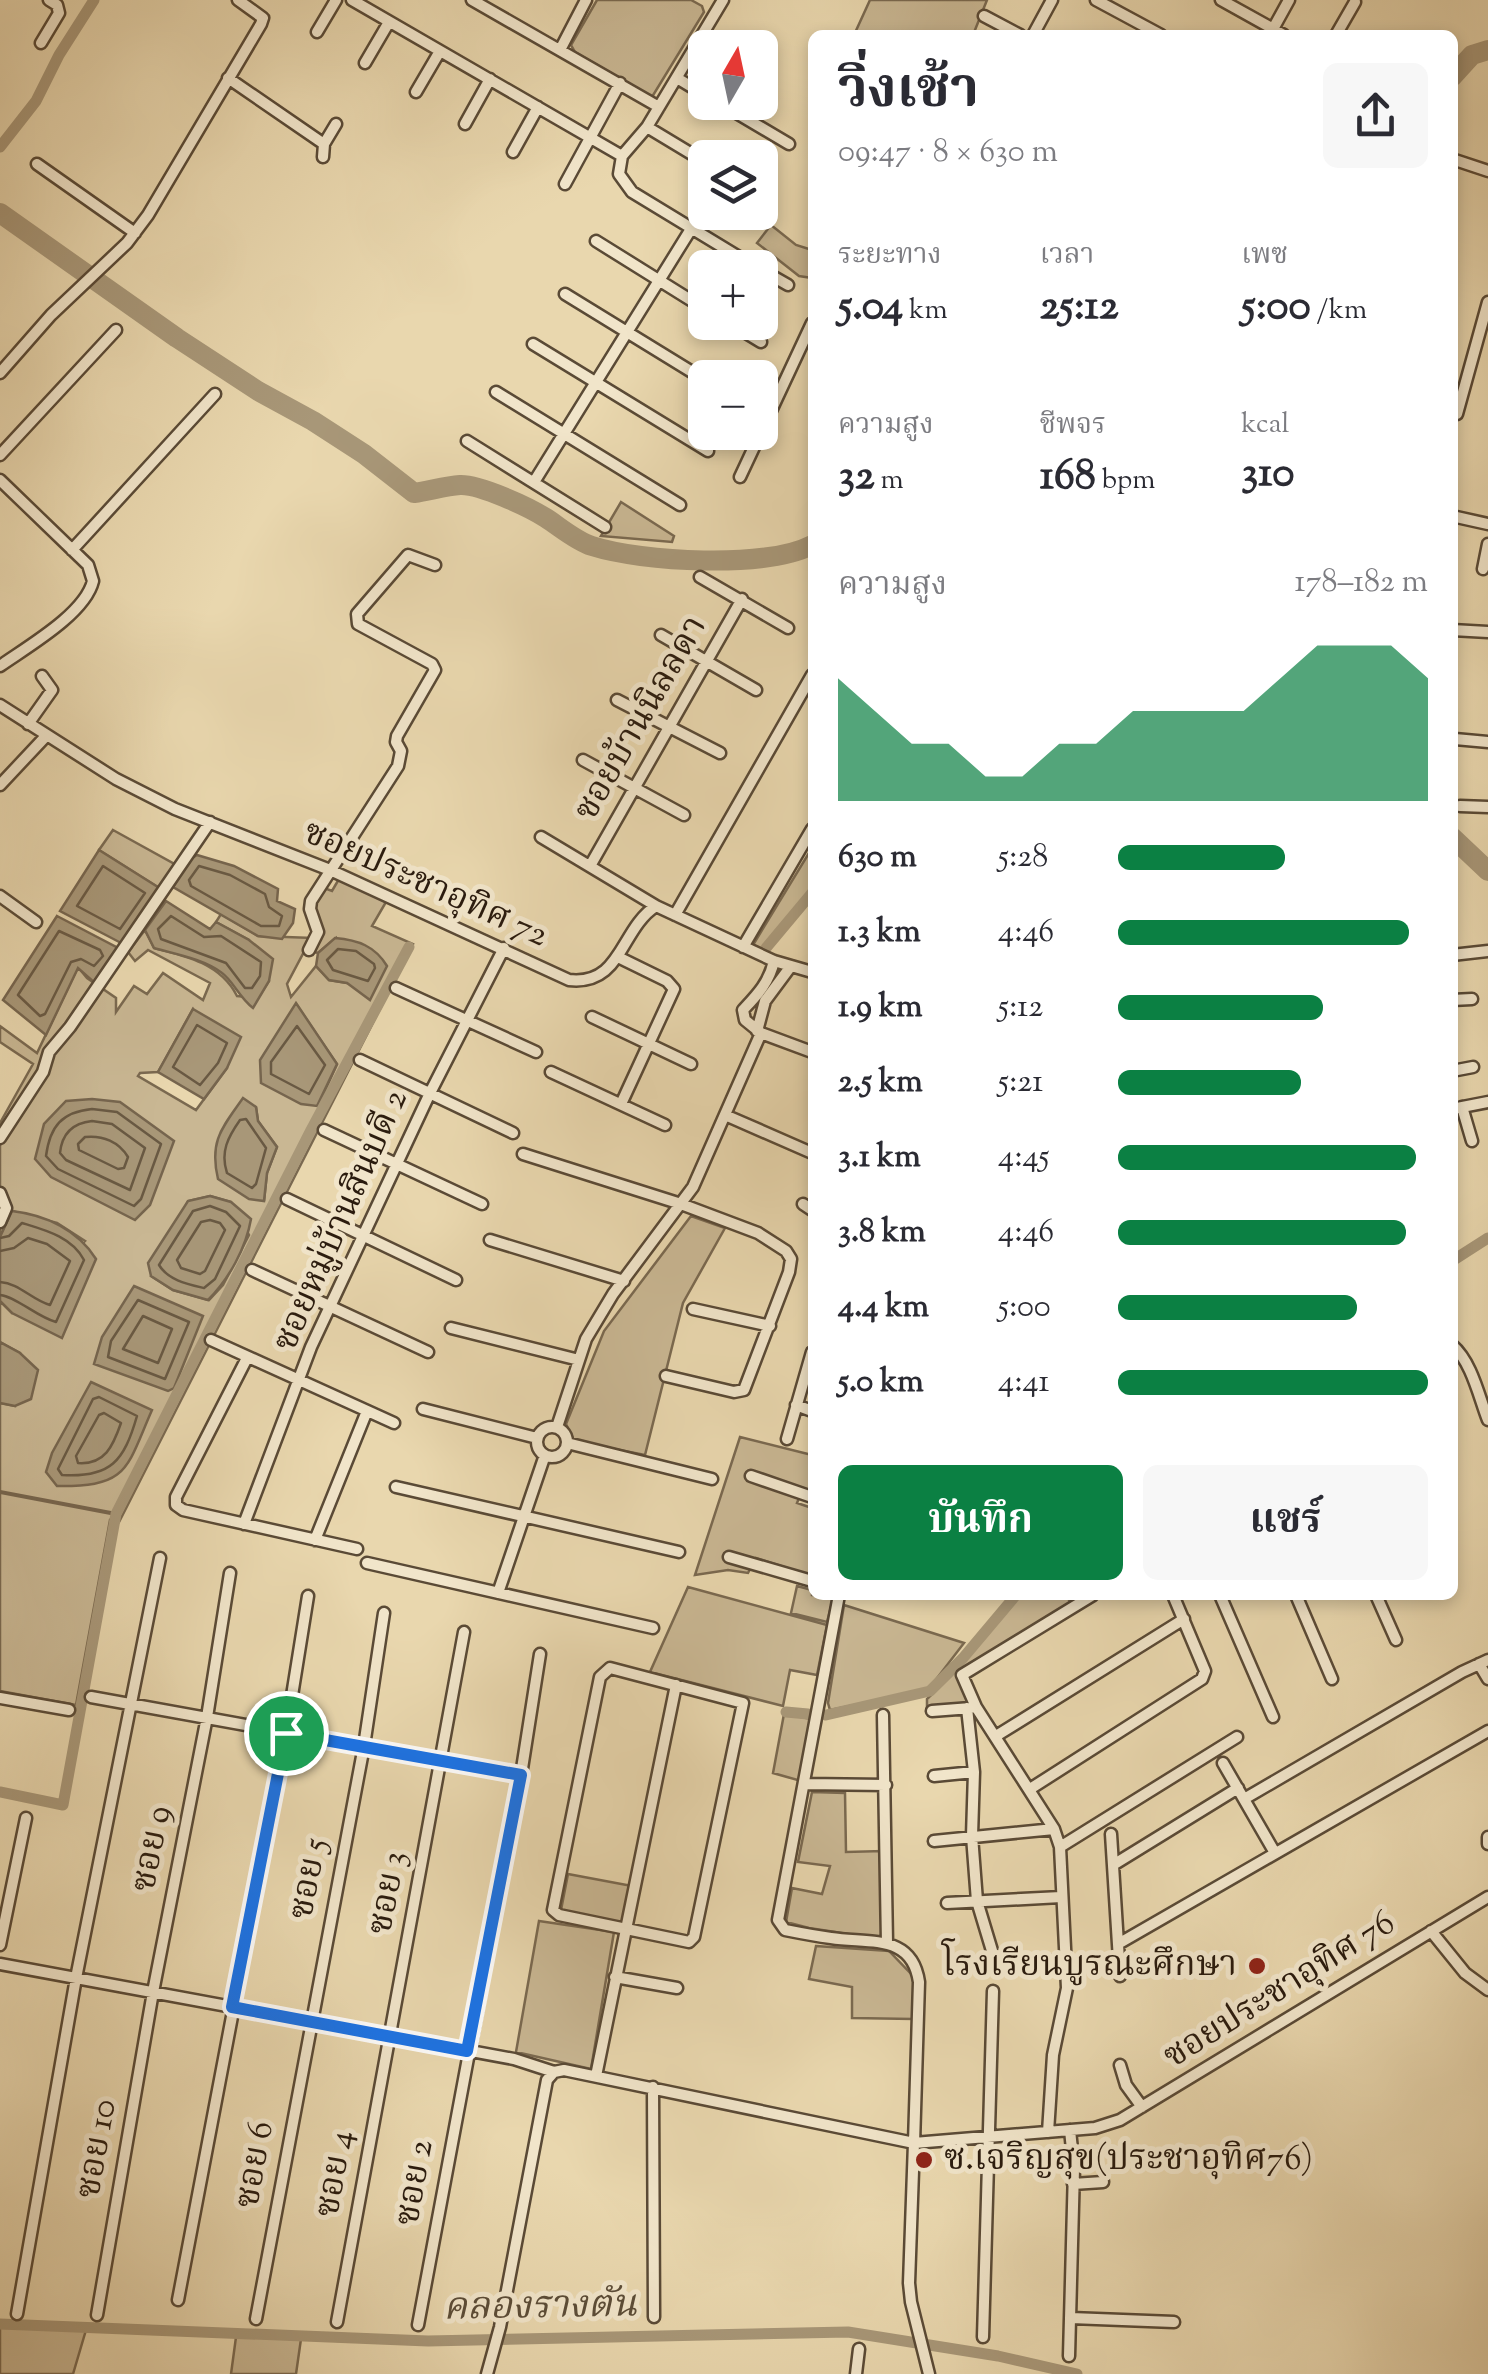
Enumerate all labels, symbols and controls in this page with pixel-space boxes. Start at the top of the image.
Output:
north arrow [688,30,778,120]
map controls [688,30,778,450]
text: วิ่งเช้า [838,53,979,132]
button: share [1323,63,1428,168]
text: 09:47 · 8 × 630 m [838,130,1058,176]
button: layers [688,140,778,230]
text: ระยะทาง [838,236,942,276]
text: เวลา [1040,236,1094,276]
text: เพซ [1241,236,1288,276]
button: + [688,250,778,340]
text: 5.04 [838,278,903,338]
text: 25:12 [1040,278,1119,338]
text: 5:00 [1241,278,1311,338]
text: km [903,291,948,331]
text: /km [1311,291,1367,331]
button: − [688,360,778,450]
text: kcal [1241,405,1289,445]
text: ความสูง [838,406,933,446]
text: ชีพจร [1040,406,1106,446]
text: 310 [1241,445,1294,505]
text: 32 [838,448,875,508]
text: 168 [1040,448,1096,508]
text: m [875,461,904,501]
text: bpm [1096,461,1156,501]
text: 178–182 m [1295,560,1428,606]
text: ความสูง [838,563,947,609]
street label: ซอยบ้านนิลลดา [563,607,721,831]
street label: ซอยประชาอุทิศ 72 [294,808,556,962]
text: 630 m [838,835,917,881]
text: 5:28 [998,835,1048,881]
text: 1.3 km [838,910,921,956]
text: 4:46 [998,910,1054,956]
text: 1.9 km [838,985,923,1031]
text: 5:12 [998,985,1043,1031]
text: 2.5 km [838,1060,923,1106]
text: 5:21 [998,1060,1043,1106]
street label: ซอยหมู่บ้านสินบดี 2 [261,1082,423,1360]
text: 3.1 km [838,1135,921,1181]
text: 4:45 [998,1135,1050,1181]
text: 3.8 km [838,1210,926,1256]
text: 4:46 [998,1210,1054,1256]
text: 4.4 km [838,1285,929,1331]
text: 5:00 [998,1285,1051,1331]
text: 5.0 km [838,1360,924,1406]
text: 4:41 [998,1360,1049,1406]
button: บันทึก [838,1465,1123,1580]
button: แชร์ [1143,1465,1428,1580]
pin [244,1691,329,1776]
icon: arrive [259,1706,314,1761]
street label: ซอย 9 [120,1801,186,1897]
street label: ซอย 5 [277,1834,343,1924]
street label: ซอย 3 [356,1847,422,1939]
street label: ซอยประชาอุทิศ 76 [1154,1899,1406,2083]
place label: โรงเรียนบูรณะศึกษา [941,1938,1237,1992]
marker: โรงเรียนบูรณะศึกษา [1246,1955,1268,1977]
street label: ซอย 10 [64,2095,132,2203]
street label: ซอย 6 [223,2118,289,2212]
street label: ซอย 4 [303,2126,369,2222]
place label: ซ.เจริญสุข(ประชาอุทิศ76) [944,2135,1313,2186]
street label: ซอย 2 [383,2136,449,2230]
marker: ซ.เจริญสุข(ประชาอุทิศ76) [913,2149,935,2171]
water label: คลองรางตัน [443,2279,637,2337]

